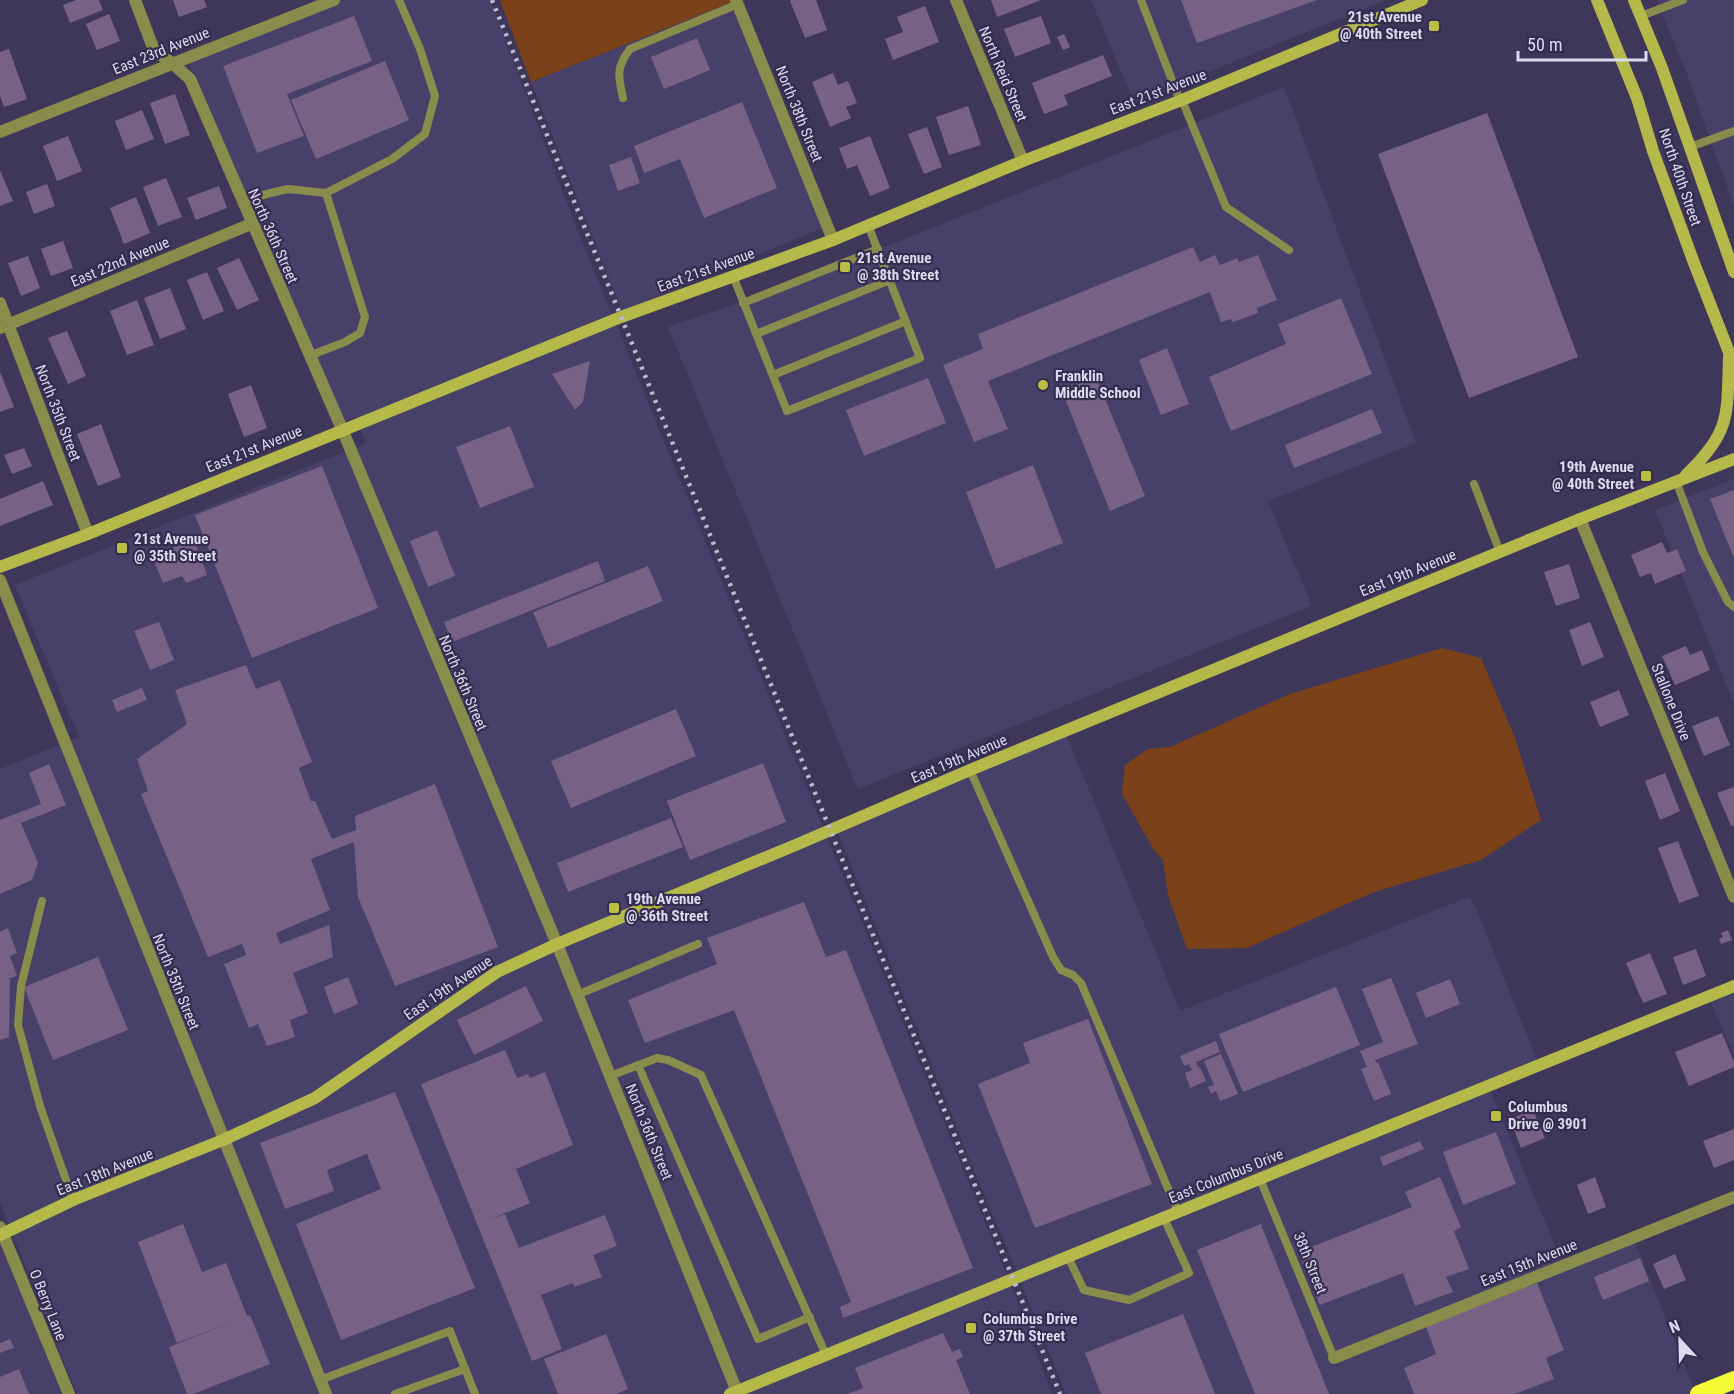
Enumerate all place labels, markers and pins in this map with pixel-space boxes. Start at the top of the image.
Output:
place label: 21st Avenue @ 40th Street [1340,8,1422,43]
marker: 21st Avenue @ 40th Street [1427,19,1441,33]
place label: 21st Avenue @ 38th Street [857,249,939,284]
marker: 21st Avenue @ 38th Street [838,260,852,274]
place label: Franklin Middle School [1055,367,1141,402]
marker: Franklin Middle School [1036,378,1050,392]
place label: 19th Avenue @ 40th Street [1552,458,1634,493]
marker: 19th Avenue @ 40th Street [1639,469,1653,483]
place label: 21st Avenue @ 35th Street [134,530,216,565]
marker: 21st Avenue @ 35th Street [115,541,129,555]
place label: 19th Avenue @ 36th Street [626,890,708,925]
marker: 19th Avenue @ 36th Street [607,901,621,915]
place label: Columbus Drive @ 3901 [1508,1098,1588,1133]
marker: Columbus Drive @ 3901 [1489,1109,1503,1123]
place label: Columbus Drive @ 37th Street [983,1310,1077,1345]
marker: Columbus Drive @ 37th Street [964,1321,978,1335]

